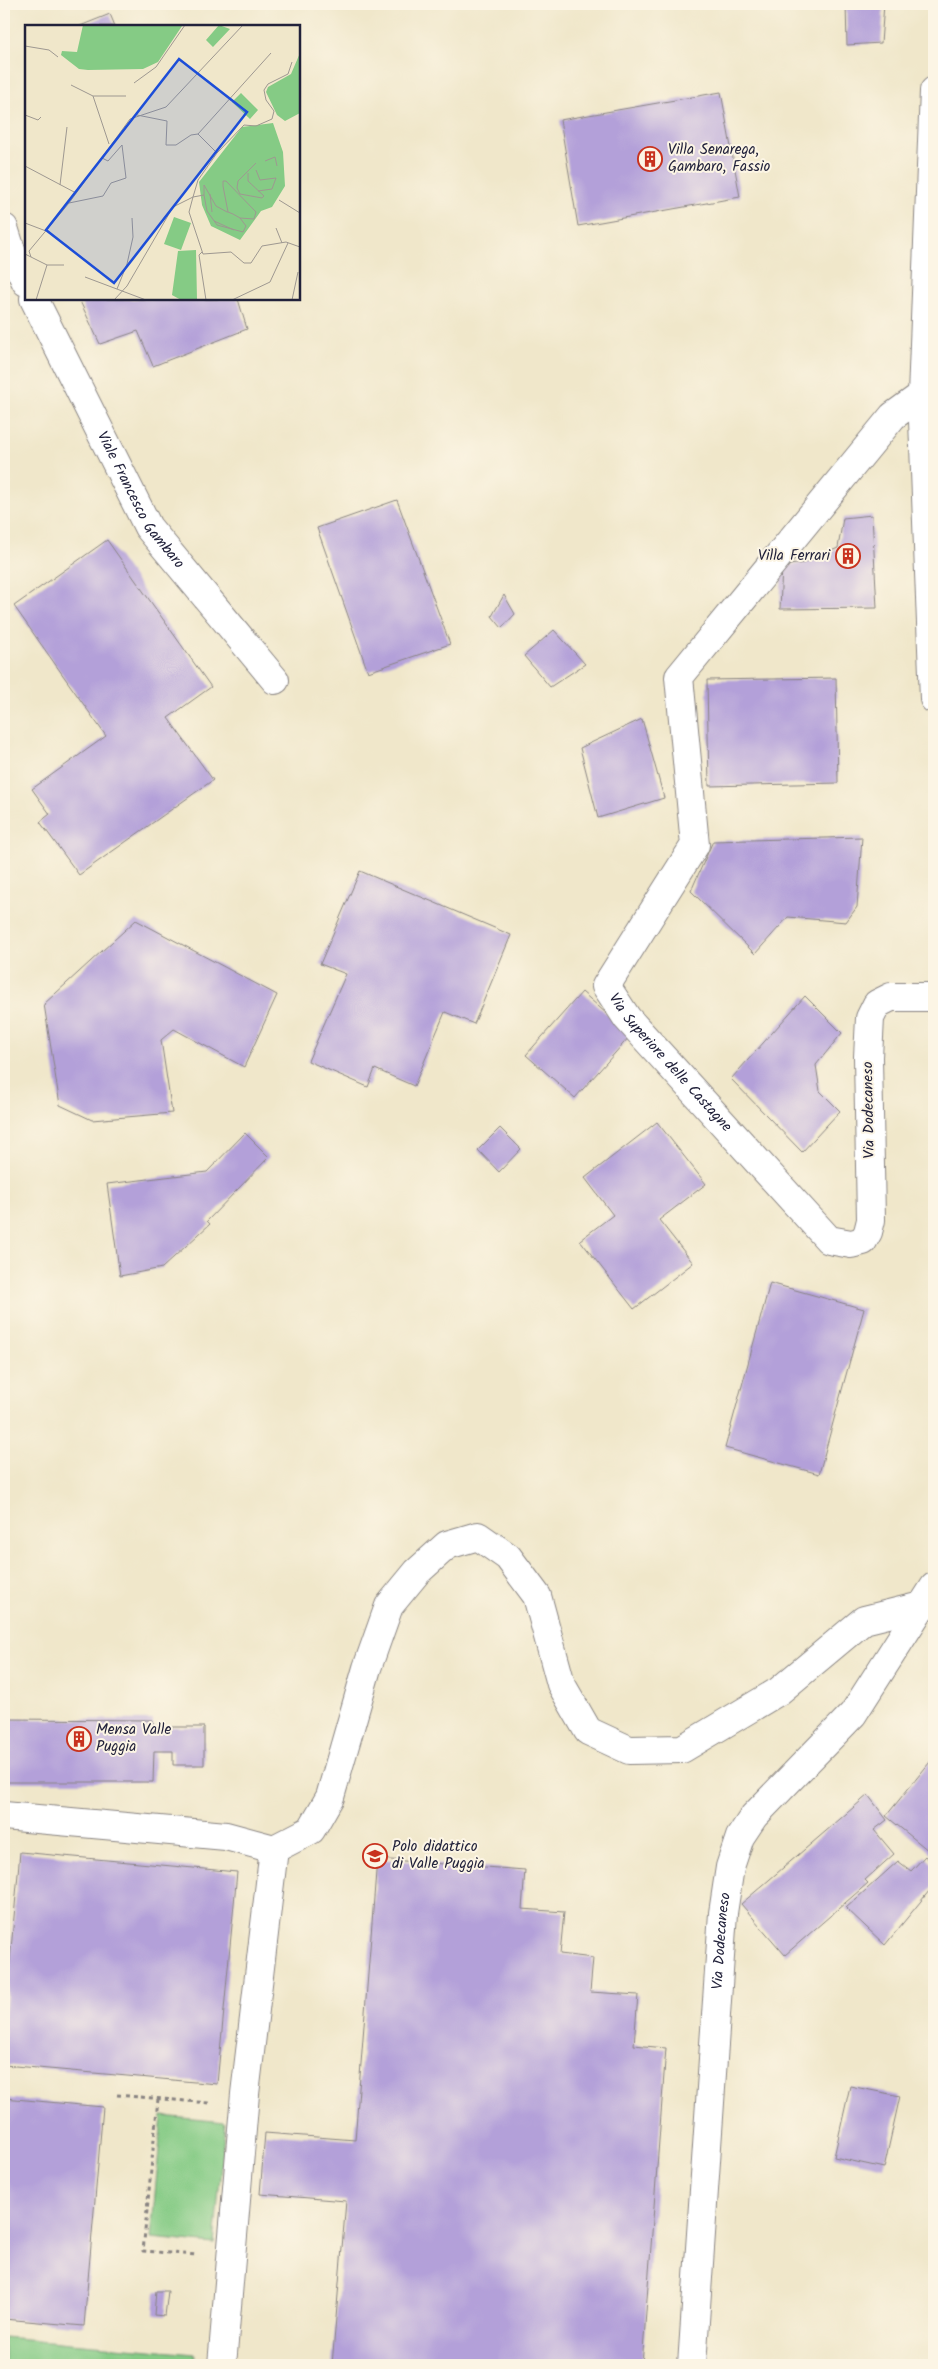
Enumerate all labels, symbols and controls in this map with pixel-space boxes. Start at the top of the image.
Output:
inset map [25,25,300,300]
place label: Villa Senarega, Gambaro, Fassio [668,138,770,179]
building icon: Villa Senarega, Gambaro, Fassio [637,146,663,172]
street label: Viale Francesco Gambaro [90,427,190,575]
building icon: Villa Ferrari [835,543,861,569]
place label: Villa Ferrari [758,544,831,568]
street label: Via Superiore delle Castagne [602,989,738,1138]
street label: Via Dodecaneso [856,1061,882,1159]
place label: Mensa Valle Puggia [96,1718,171,1759]
building icon: Mensa Valle Puggia [66,1726,92,1752]
place label: Polo didattico di Valle Puggia [392,1835,484,1876]
school or university icon: Polo didattico di Valle Puggia [362,1843,388,1869]
street label: Via Dodecaneso [706,1891,738,1990]

